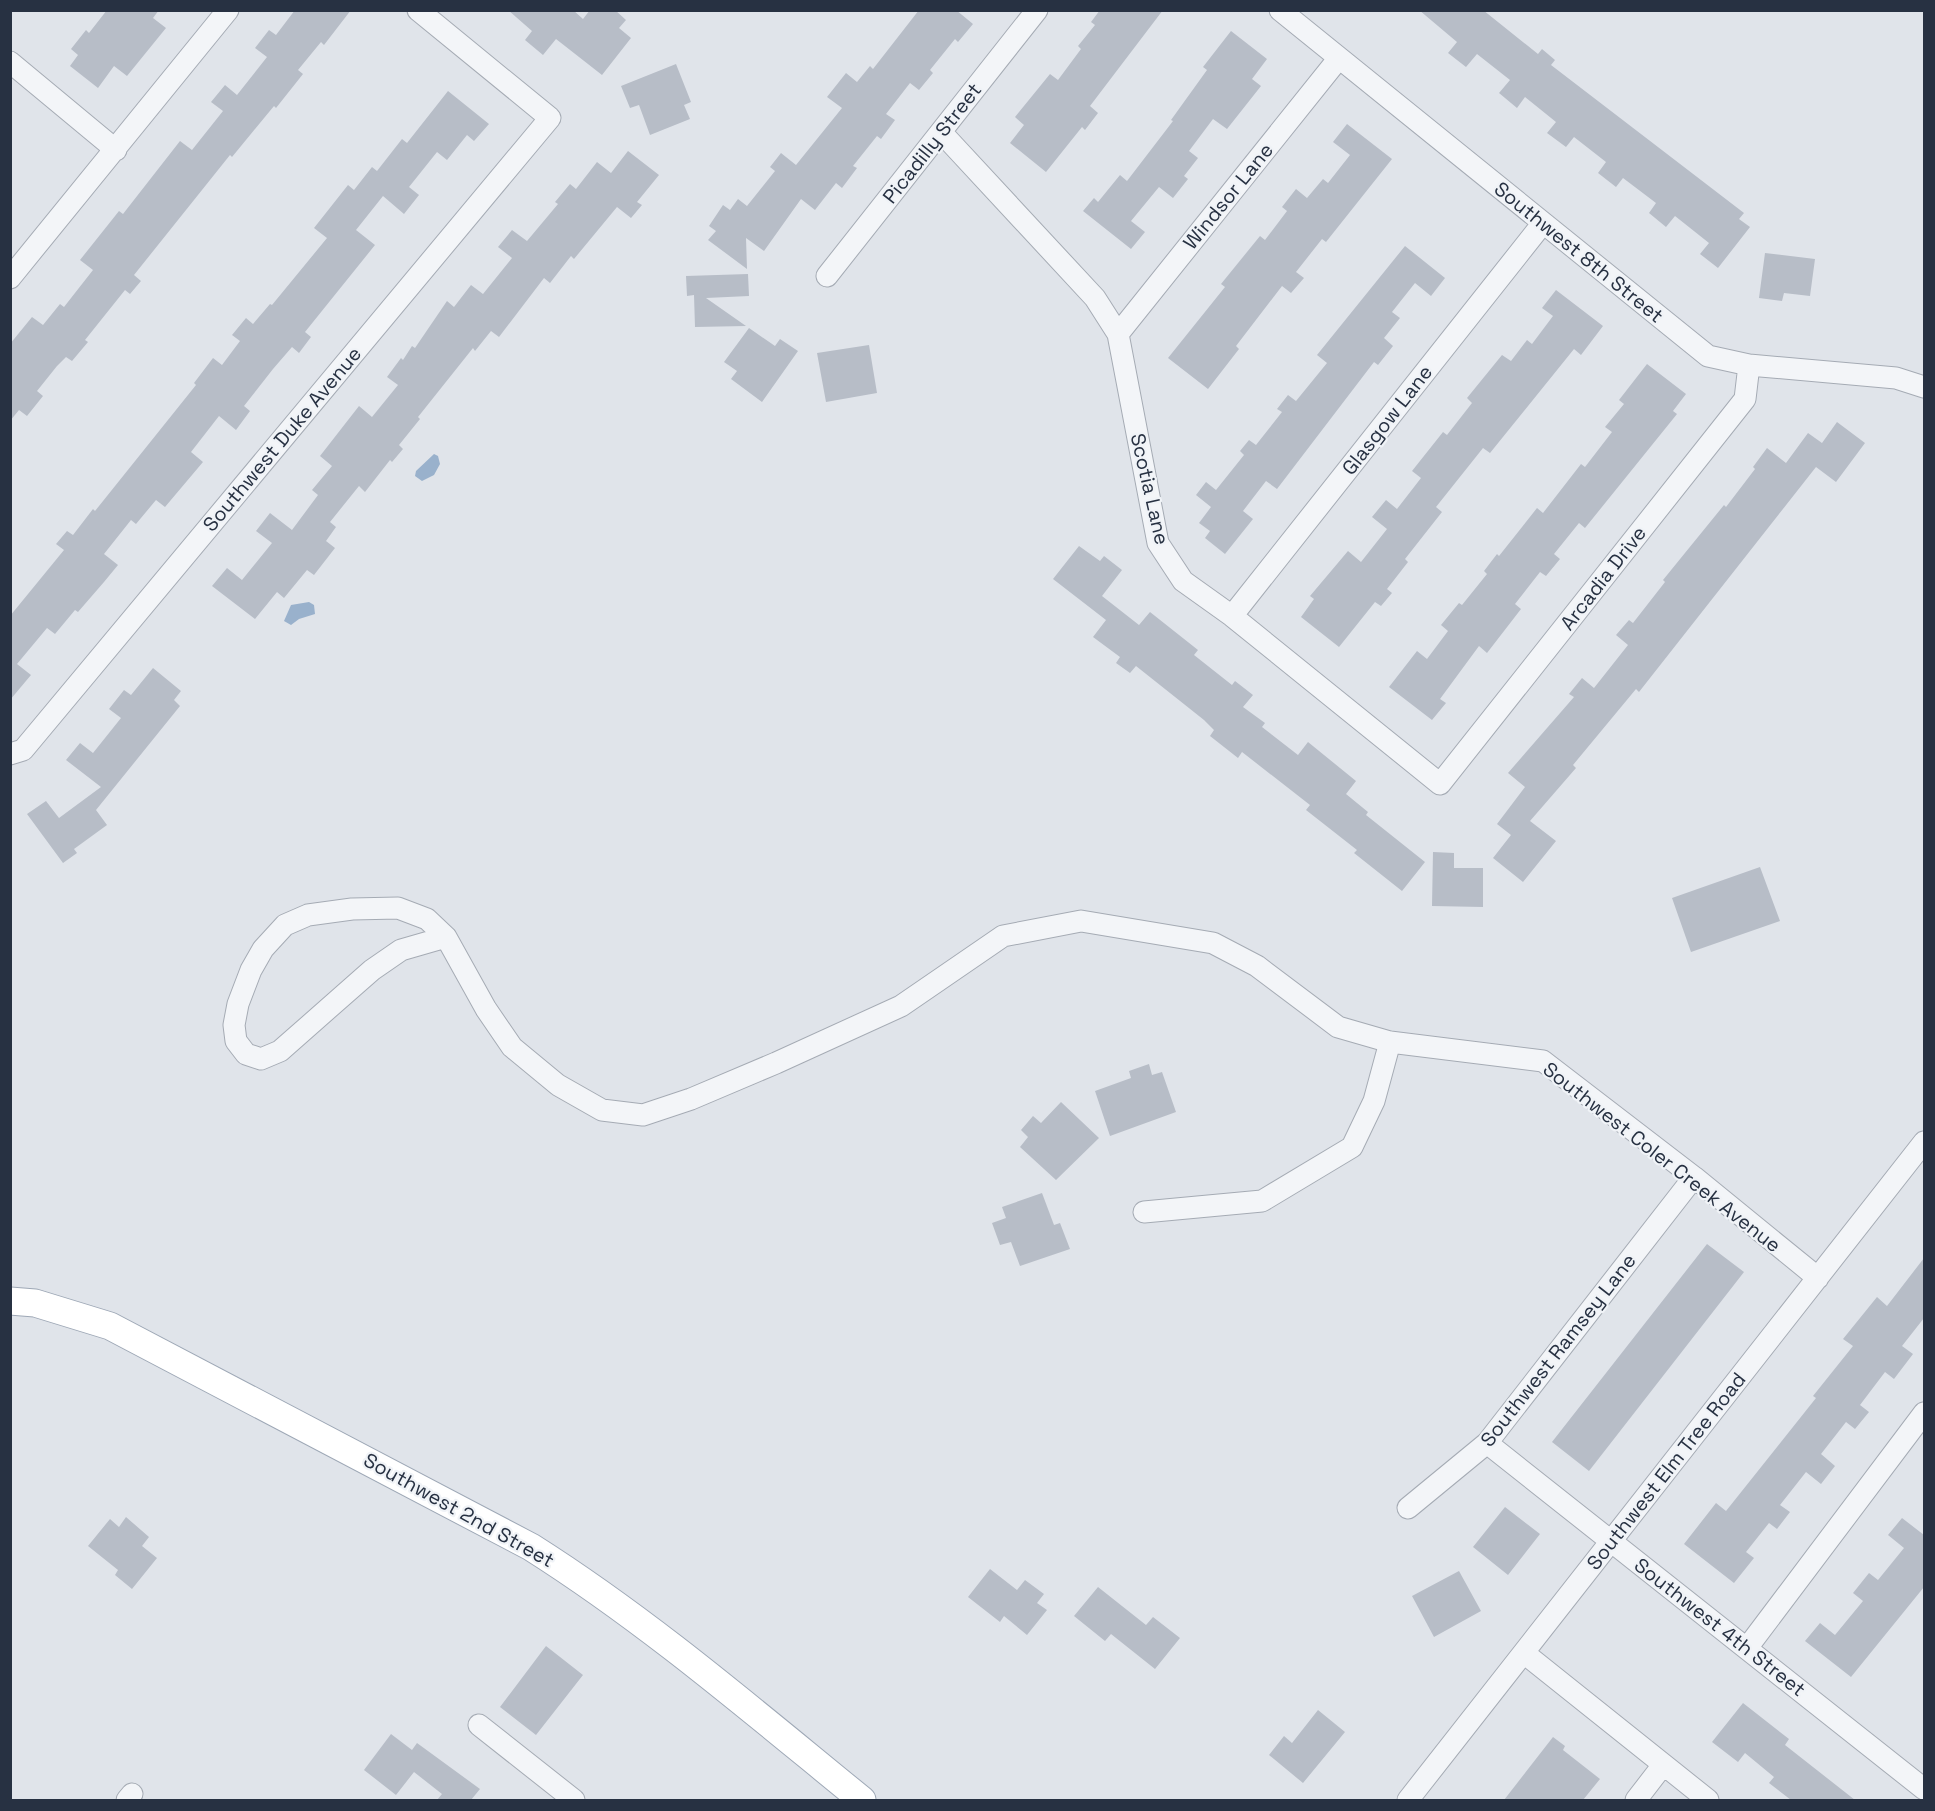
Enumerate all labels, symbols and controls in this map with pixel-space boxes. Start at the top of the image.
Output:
street label: Picadilly Street [877,77,987,209]
street label: Windsor Lane [1177,137,1279,255]
street label: Southwest 8th Street [1489,176,1669,328]
street label: Southwest Duke Avenue [197,341,367,537]
street label: Glasgow Lane [1336,360,1438,480]
street label: Scotia Lane [1125,431,1175,547]
street label: Arcadia Drive [1554,521,1652,635]
street label: Southwest Coler Creek Avenue [1538,1056,1786,1258]
street label: Southwest Ramsey Lane [1474,1248,1642,1452]
street label: Southwest Elm Tree Road [1581,1367,1751,1575]
street label: Southwest 2nd Street [359,1447,559,1573]
street label: Southwest 4th Street [1629,1552,1811,1702]

